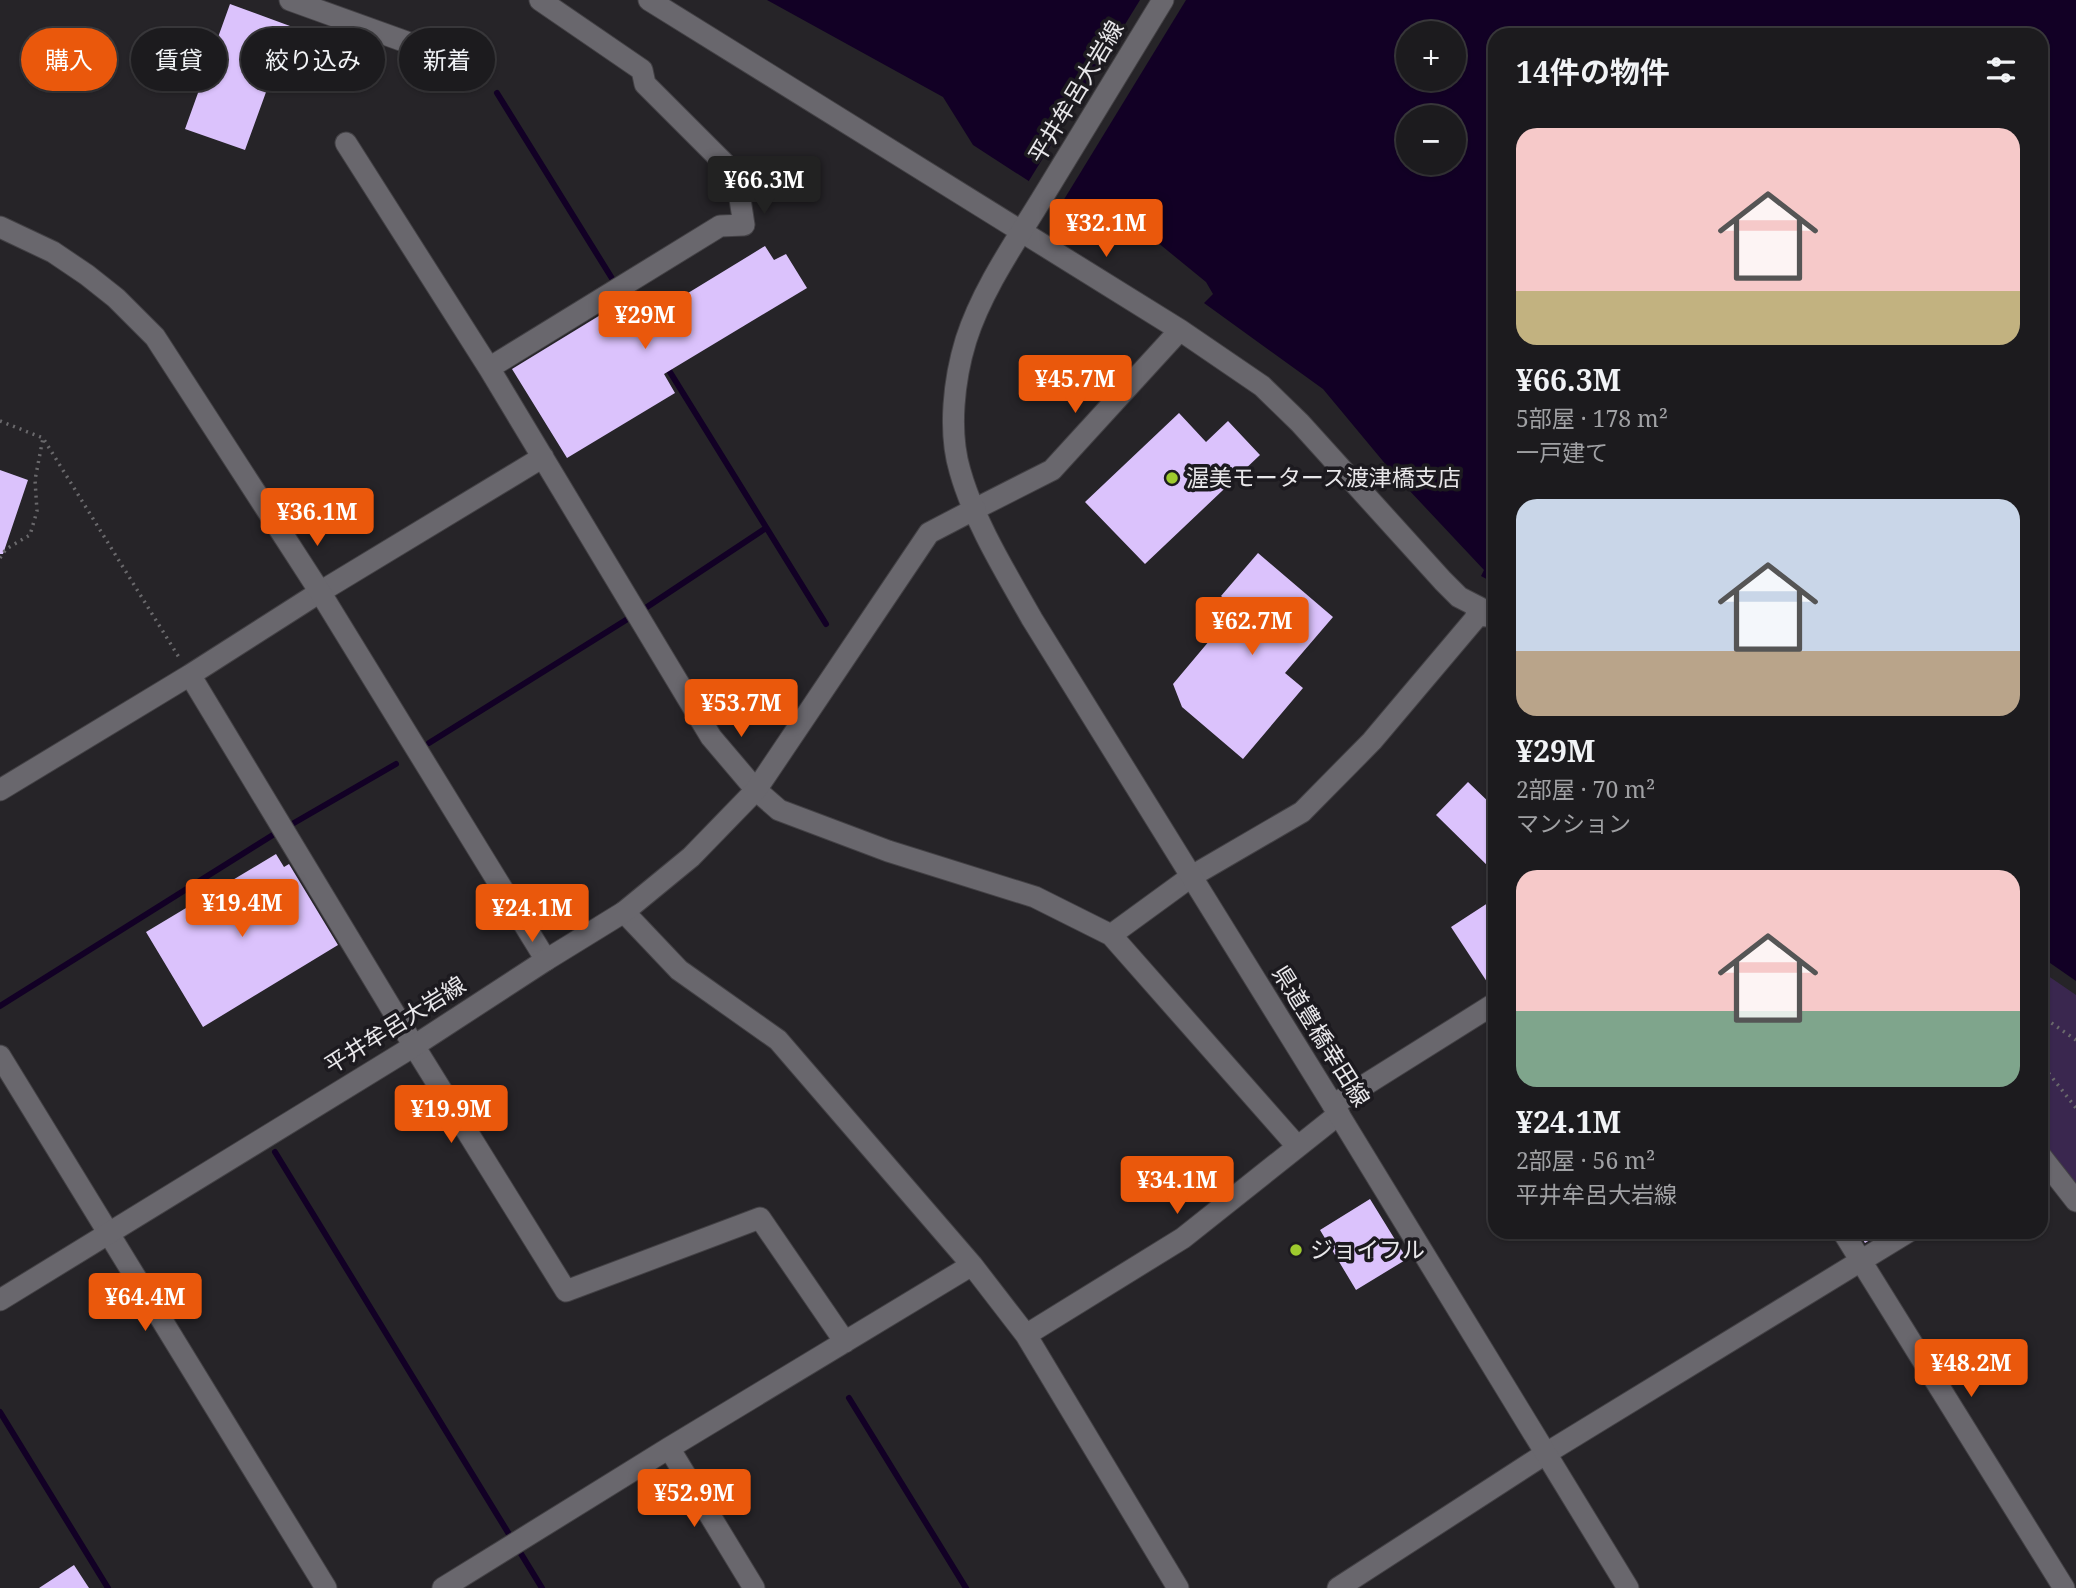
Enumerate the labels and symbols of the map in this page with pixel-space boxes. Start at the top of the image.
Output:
street label: 平井牟呂大岩線 [1020,14,1130,169]
pin: ¥66.3M [707,156,821,216]
pin: ¥32.1M [1049,200,1163,259]
pin: ¥29M [604,292,686,351]
pin: ¥45.7M [1018,356,1132,415]
place label: 渥美モータース渡津橋支店 [1186,461,1461,493]
marker: 渥美モータース渡津橋支店 [1164,470,1180,486]
pin: ¥36.1M [260,489,374,548]
pin: ¥62.7M [1195,598,1309,657]
pin: ¥53.7M [684,680,798,739]
pin: ¥19.4M [185,880,299,939]
pin: ¥24.1M [475,884,589,944]
street label: 県道豊橋幸田線 [1266,959,1378,1112]
street label: 平井牟呂大岩線 [318,968,471,1080]
pin: ¥19.9M [394,1086,508,1145]
pin: ¥34.1M [1120,1156,1234,1216]
place label: ジョイフル [1310,1233,1425,1265]
marker: ジョイフル [1288,1242,1304,1258]
pin: ¥64.4M [88,1274,202,1333]
pin: ¥48.2M [1914,1340,2028,1399]
pin: ¥52.9M [637,1470,751,1529]

